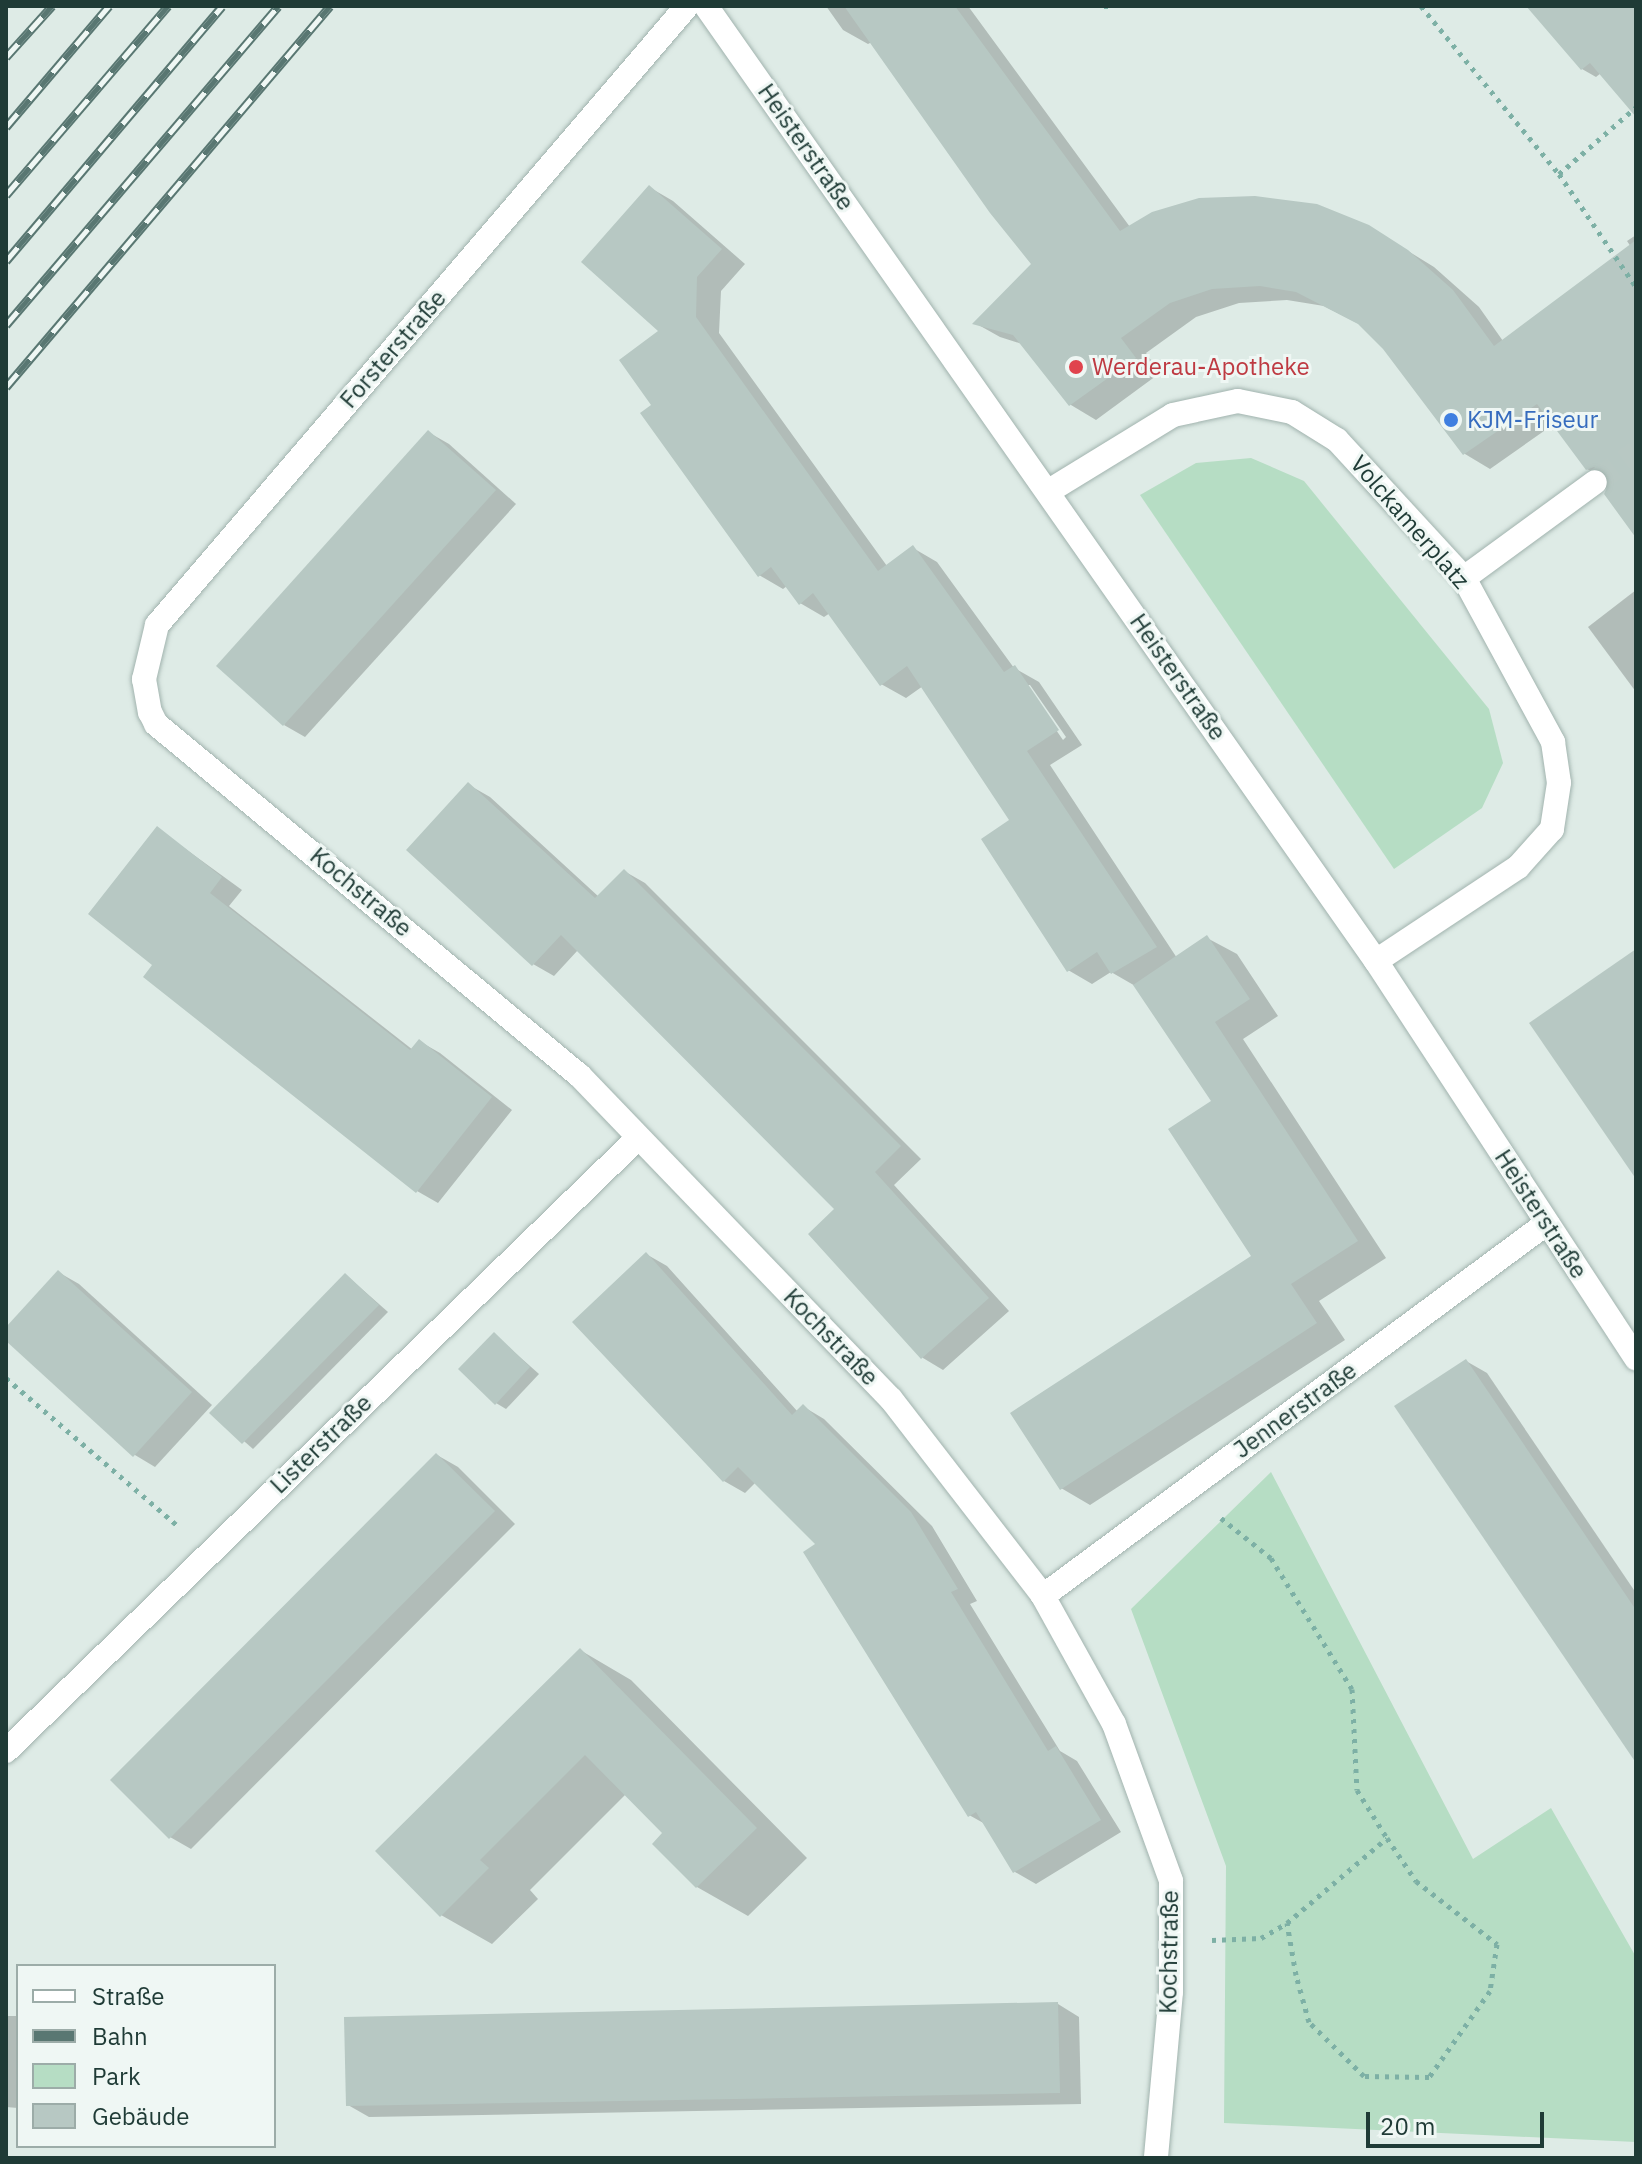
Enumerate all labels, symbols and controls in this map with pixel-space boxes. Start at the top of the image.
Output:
street label: Heisterstraße [752,78,860,216]
street label: Forsterstraße [334,284,452,414]
place label: Werderau-Apotheke [1092,353,1310,381]
marker: Werderau-Apotheke [1067,358,1085,376]
place label: KJM-Friseur [1467,406,1598,434]
marker: KJM-Friseur [1442,411,1460,429]
street label: Volckamerplatz [1344,450,1476,594]
street label: Heisterstraße [1124,608,1232,746]
street label: Kochstraße [304,841,418,943]
street label: Heisterstraße [1489,1144,1593,1284]
street label: Kochstraße [778,1282,884,1392]
street label: Jennerstraße [1228,1356,1362,1464]
street label: Listerstraße [264,1389,378,1499]
street label: Kochstraße [1154,1890,1184,2014]
legend [16,1964,276,2148]
text: Straße [92,1980,164,2012]
text: Bahn [92,2020,148,2052]
text: Park [92,2060,141,2092]
scale bar [1370,2096,1548,2146]
text: Gebäude [92,2100,189,2132]
text: 20 m [1380,2110,1435,2142]

